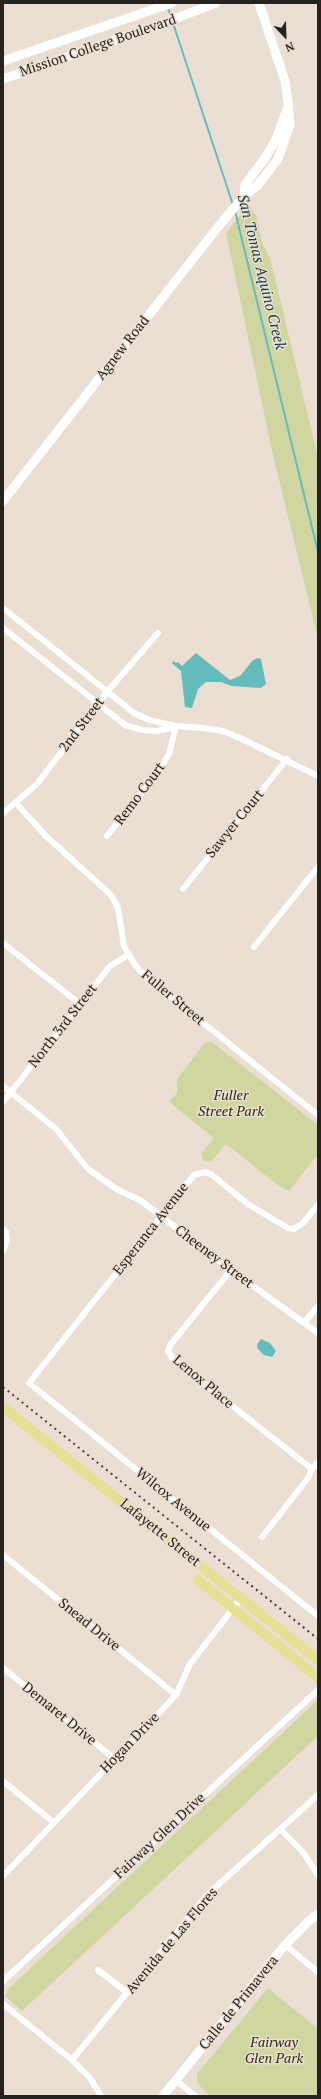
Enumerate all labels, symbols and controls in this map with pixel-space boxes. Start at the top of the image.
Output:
street label: Mission College Boulevard [17,11,179,81]
north arrow [265,16,305,56]
text: N [283,39,296,55]
water label: San Tomas Aquino Creek [233,192,289,352]
street label: Agnew Road [93,313,153,383]
street label: 2nd Street [56,694,108,756]
street label: Remo Court [111,759,169,829]
street label: Sawyer Court [202,787,268,861]
street label: Fuller Street [138,967,208,1029]
street label: North 3rd Street [25,981,101,1071]
park label: Fuller Street Park [198,1088,264,1120]
street label: Esperanca Avenue [110,1179,192,1279]
street label: Cheeney Street [171,1222,257,1292]
street label: Lenox Place [169,1352,237,1412]
street label: Wilcox Avenue [132,1465,214,1535]
street label: Lafayette Street [116,1495,204,1571]
street label: Snead Drive [55,1595,123,1655]
street label: Demaret Drive [19,1679,99,1749]
street label: Hogan Drive [97,1709,163,1777]
street label: Fairway Glen Drive [111,1790,209,1882]
street label: Avenida de Las Flores [123,1884,221,1998]
street label: Calle de Primavera [196,1952,282,2054]
park label: Fairway Glen Park [245,2035,303,2068]

